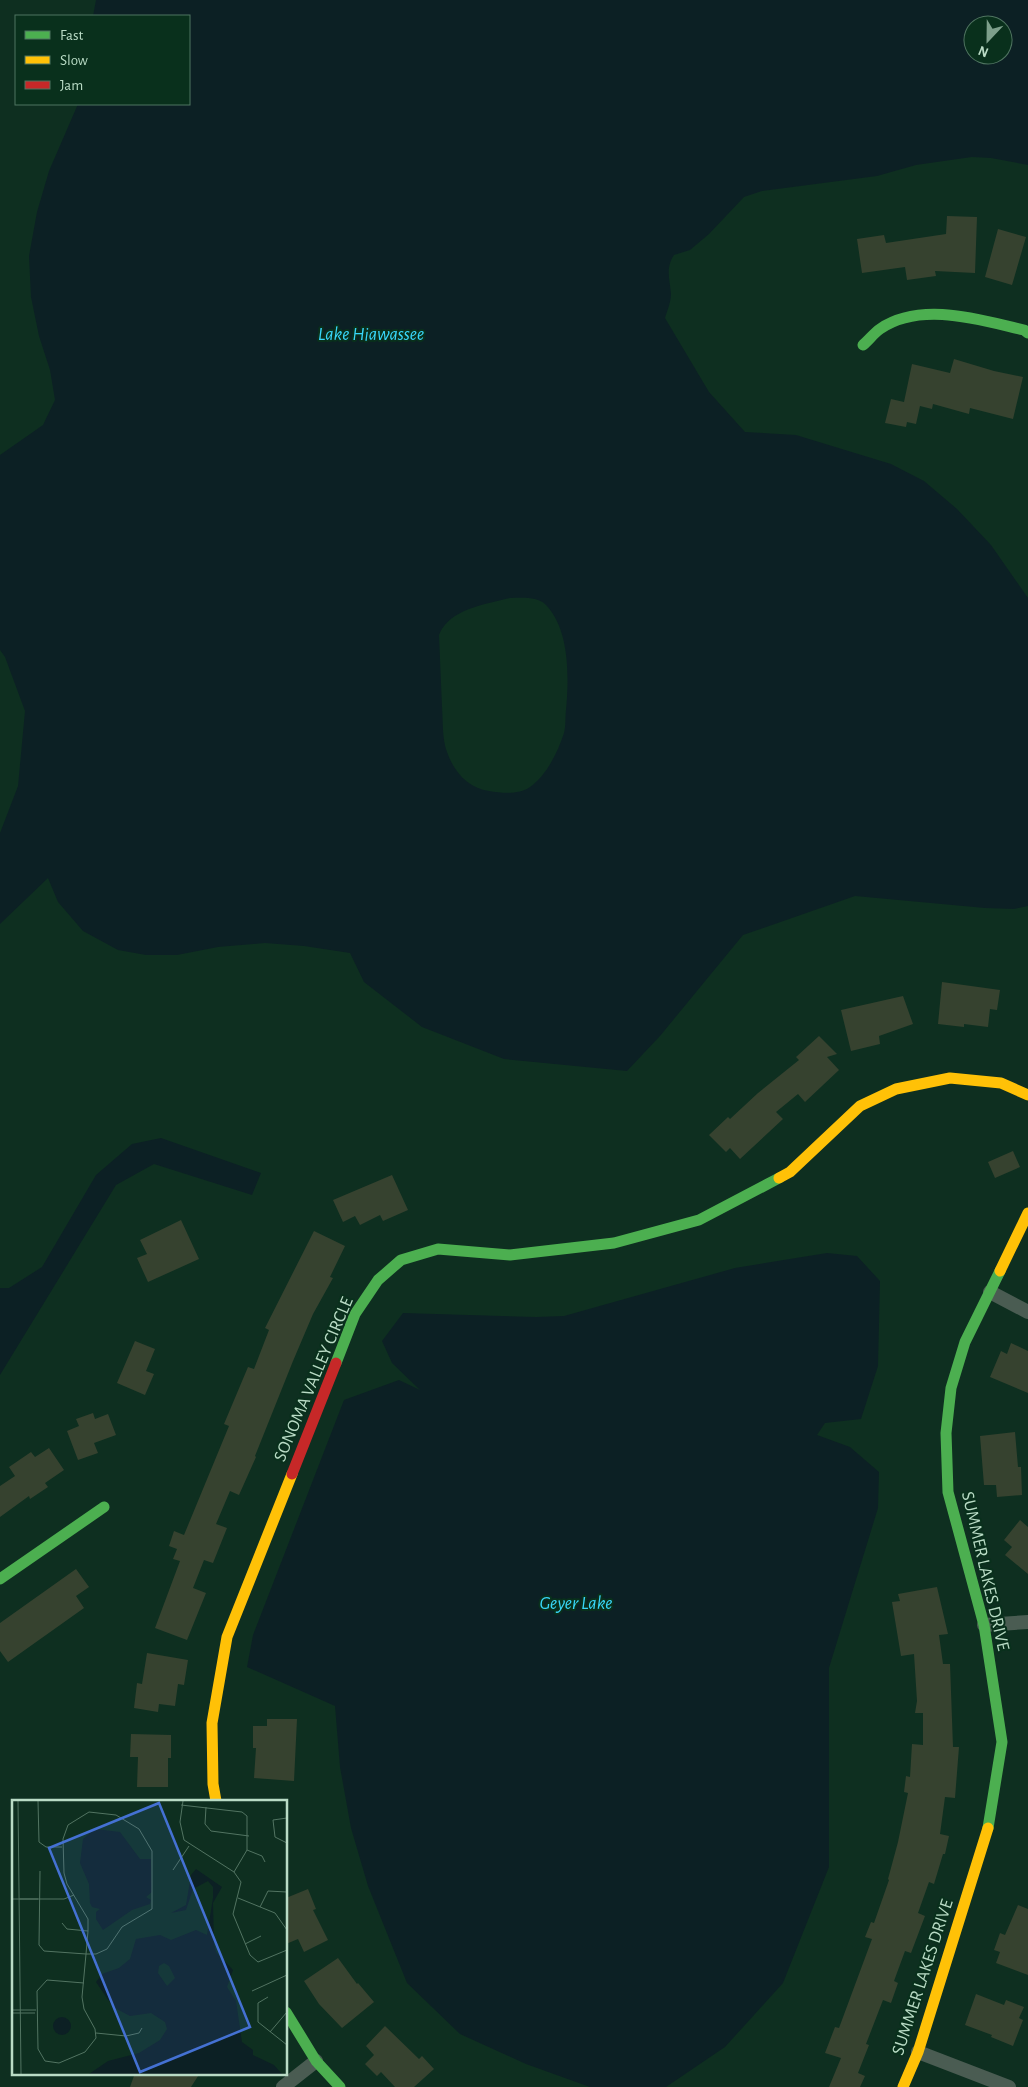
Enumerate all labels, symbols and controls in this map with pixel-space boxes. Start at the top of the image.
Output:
legend [15,15,190,105]
north arrow [963,15,1013,65]
text: Fast [60,28,84,43]
text: N [976,43,991,59]
text: Slow [60,53,88,68]
text: Jam [60,78,83,93]
water label: Lake Hiawassee [318,325,424,344]
street label: SONOMA VALLEY CIRCLE [271,1294,357,1464]
street label: SUMMER LAKES DRIVE [958,1490,1012,1653]
water label: Geyer Lake [540,1594,612,1613]
inset map [12,1800,288,2074]
street label: SUMMER LAKES DRIVE [889,1897,957,2057]

